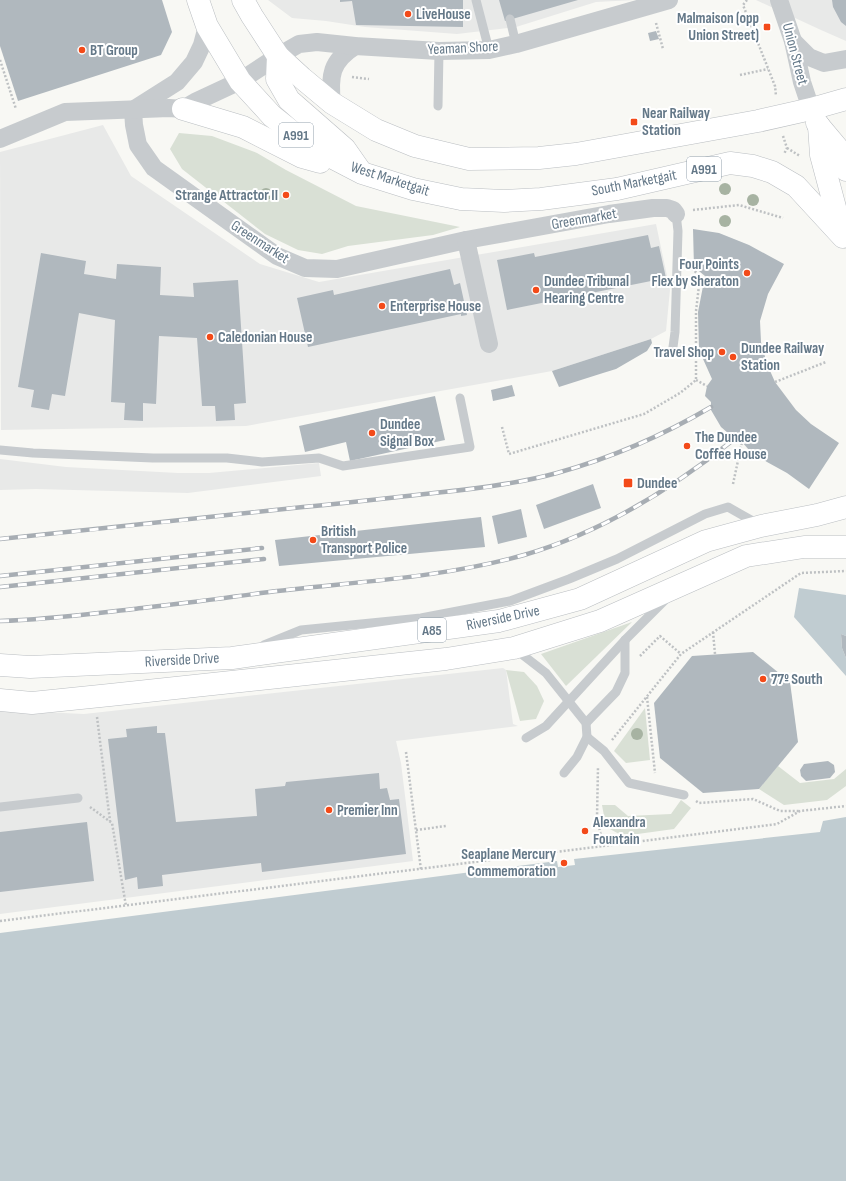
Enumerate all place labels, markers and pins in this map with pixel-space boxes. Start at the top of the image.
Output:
place label: LiveHouse [416,5,471,24]
marker: LiveHouse [403,9,413,19]
place label: Malmaison (opp Union Street) [677,9,759,45]
marker: Malmaison (opp Union Street) [762,22,772,32]
place label: BT Group [90,41,138,60]
marker: BT Group [77,45,87,55]
place label: Near Railway Station [642,104,711,140]
marker: Near Railway Station [629,117,639,127]
place label: Strange Attractor II [175,186,278,205]
marker: Strange Attractor II [281,190,291,200]
place label: Four Points Flex by Sheraton [652,255,739,291]
marker: Four Points Flex by Sheraton [742,268,752,278]
place label: Dundee Tribunal Hearing Centre [544,272,629,308]
marker: Dundee Tribunal Hearing Centre [531,285,541,295]
place label: Enterprise House [390,297,481,316]
marker: Enterprise House [377,301,387,311]
place label: Caledonian House [218,328,312,347]
marker: Caledonian House [205,332,215,342]
place label: Dundee Railway Station [741,339,825,375]
place label: Travel Shop [653,343,714,362]
marker: Travel Shop [717,347,727,357]
marker: Dundee Railway Station [728,352,738,362]
place label: Dundee Signal Box [380,415,435,451]
marker: Dundee Signal Box [367,428,377,438]
place label: The Dundee Coffee House [695,428,767,464]
marker: The Dundee Coffee House [682,441,692,451]
place label: Dundee [637,474,677,493]
marker: Dundee [622,477,634,489]
place label: British Transport Police [321,522,407,558]
marker: British Transport Police [308,535,318,545]
place label: 77º South [771,670,823,689]
marker: 77º South [758,674,768,684]
place label: Premier Inn [337,801,398,820]
marker: Premier Inn [324,805,334,815]
place label: Alexandra Fountain [592,813,646,849]
marker: Alexandra Fountain [580,826,590,836]
place label: Seaplane Mercury Commemoration [461,845,557,881]
marker: Seaplane Mercury Commemoration [559,858,569,868]

